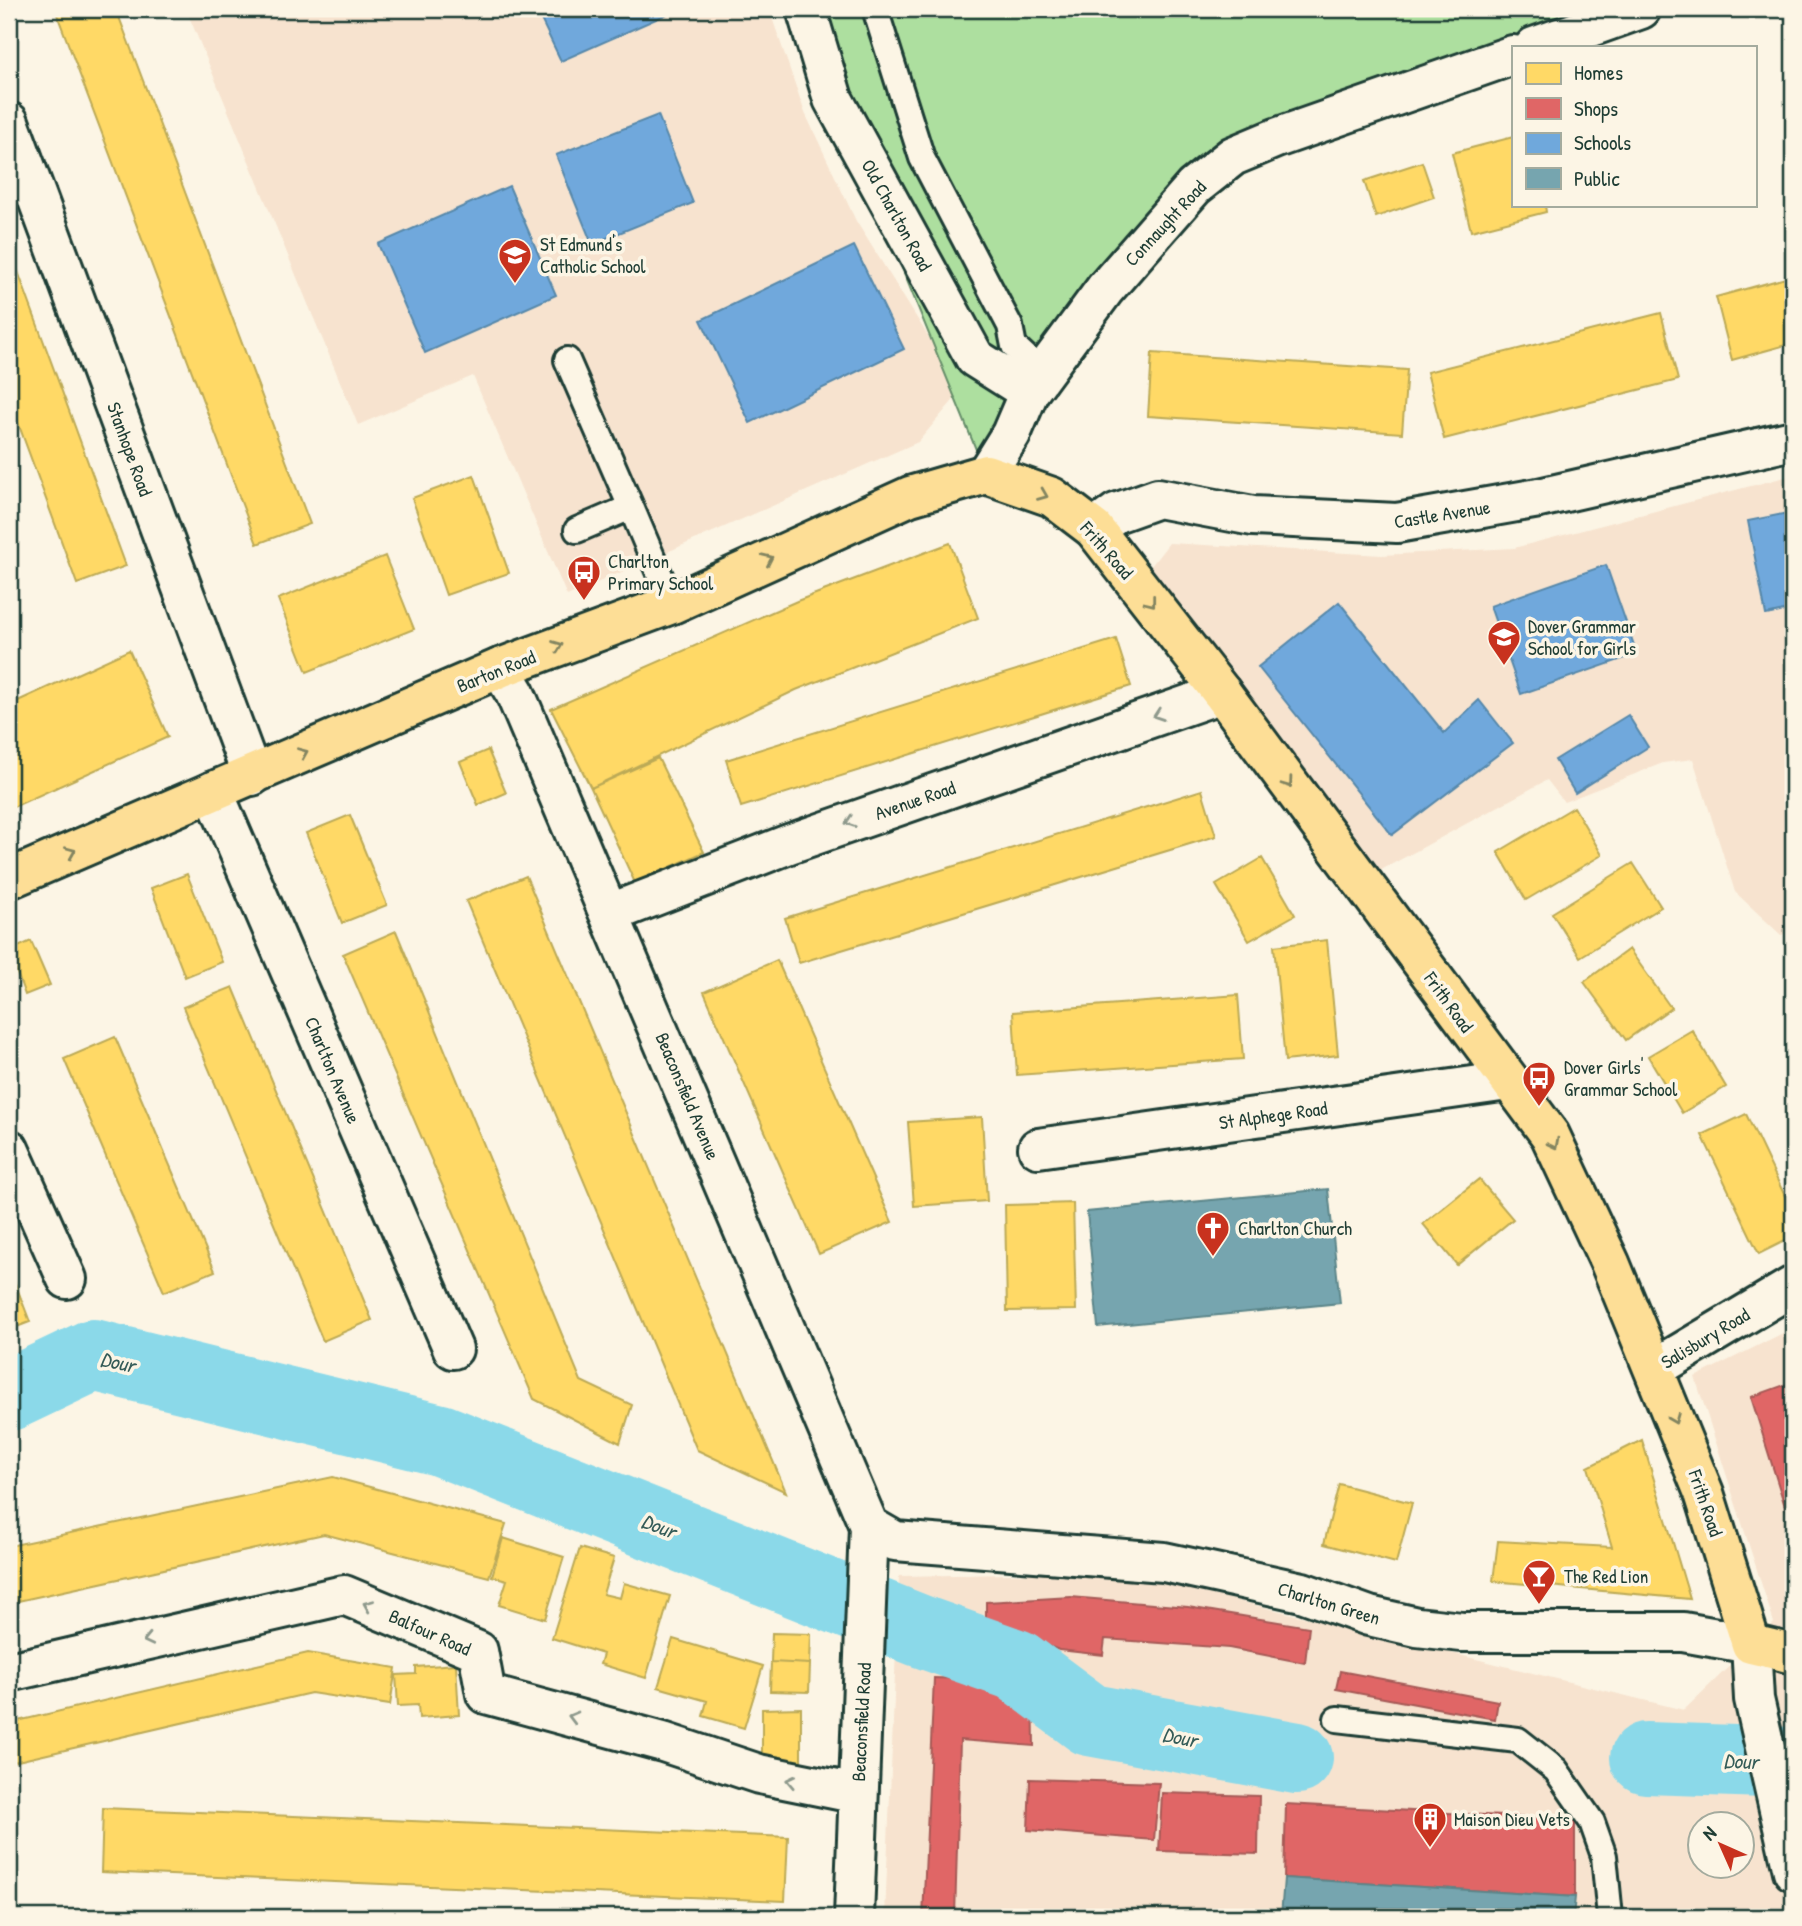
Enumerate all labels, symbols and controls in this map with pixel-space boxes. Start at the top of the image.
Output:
legend [1512,46,1756,206]
text: Homes [1574,58,1623,87]
text: Shops [1574,94,1618,123]
text: Schools [1574,128,1631,157]
street label: Old Charlton Road [856,155,939,276]
text: Public [1574,164,1620,193]
street label: Connaught Road [1118,174,1212,272]
place label: St Edmund's Catholic School [540,231,646,279]
school or university icon: St Edmund's Catholic School [496,236,534,285]
street label: Stanhope Road [101,398,159,500]
one-way arrow [1037,486,1049,500]
street label: Castle Avenue [1392,494,1492,534]
street label: Frith Road [1074,515,1140,585]
place label: Charlton Primary School [608,548,714,596]
bus stop icon: Charlton Primary School [565,553,603,602]
one-way arrow [761,554,774,568]
one-way arrow [1142,594,1155,606]
place label: Dover Grammar School for Girls [1528,613,1637,661]
school or university icon: Dover Grammar School for Girls [1485,618,1523,667]
one-way arrow [552,641,564,655]
street label: Barton Road [453,643,540,699]
one-way arrow [1152,707,1164,721]
one-way arrow [296,747,309,761]
street label: Avenue Road [871,774,959,826]
one-way arrow [1280,775,1292,788]
one-way arrow [845,814,857,828]
one-way arrow [64,846,77,860]
street label: Frith Road [1418,966,1480,1038]
street label: Charlton Avenue [299,1013,367,1128]
street label: Beaconsfield Avenue [650,1028,727,1164]
place label: Dover Girls' Grammar School [1564,1054,1678,1102]
bus stop icon: Dover Girls' Grammar School [1520,1059,1558,1108]
street label: St Alphege Road [1217,1094,1329,1135]
one-way arrow [1545,1136,1559,1149]
church icon: Charlton Church [1194,1209,1232,1258]
place label: Charlton Church [1238,1215,1352,1241]
street label: Salisbury Road [1656,1301,1755,1375]
water label: Dour [98,1344,141,1380]
one-way arrow [1666,1413,1680,1425]
street label: Frith Road [1682,1465,1730,1540]
water label: Dour [637,1506,683,1547]
bar icon: The Red Lion [1520,1557,1558,1606]
place label: The Red Lion [1564,1563,1648,1589]
street label: Charlton Green [1275,1575,1383,1631]
one-way arrow [363,1599,376,1613]
street label: Balfour Road [385,1602,476,1662]
one-way arrow [142,1631,154,1646]
street label: Beaconsfield Road [845,1661,877,1782]
one-way arrow [567,1711,579,1726]
water label: Dour [1160,1719,1203,1755]
water label: Dour [1723,1746,1762,1776]
one-way arrow [785,1774,797,1789]
building icon: Maison Dieu Vets [1411,1800,1449,1849]
place label: Maison Dieu Vets [1454,1806,1570,1832]
north arrow [1686,1811,1756,1881]
text: N [1696,1820,1722,1846]

